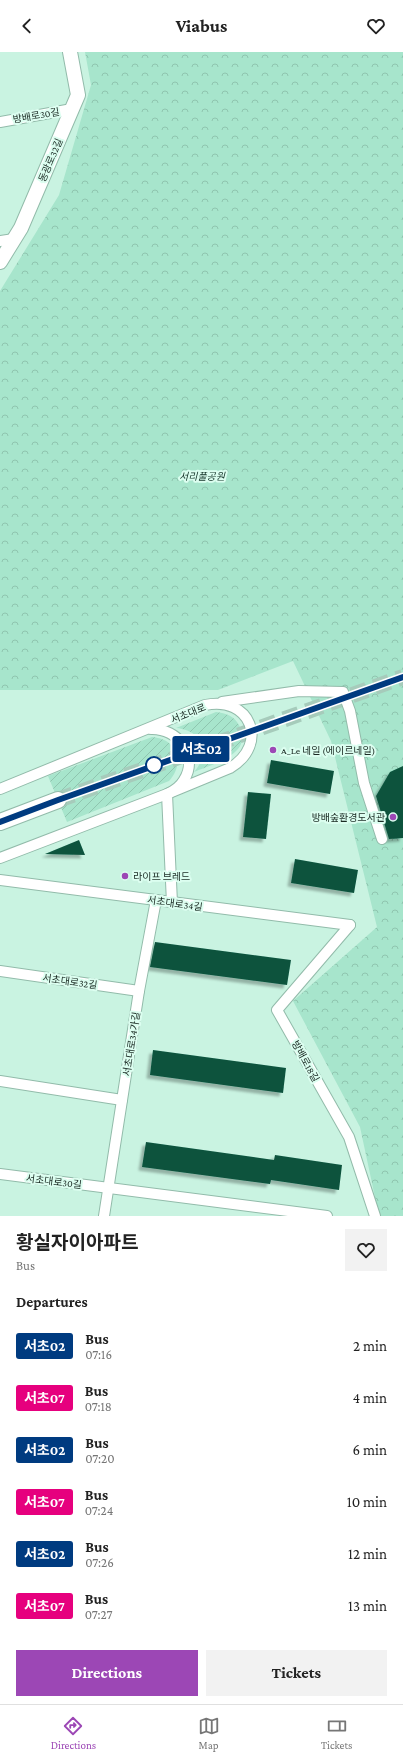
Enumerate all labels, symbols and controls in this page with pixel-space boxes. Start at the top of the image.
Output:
icon: back [16,15,38,37]
icon: heart [365,15,387,37]
text: Viabus [176,16,227,36]
street label: 방배로30길 [12,106,60,125]
street label: 동광로32길 [36,137,65,184]
park label: 서리풀공원 [179,471,226,482]
street label: 서초대로 [169,701,207,725]
line badge: 서초02 [173,736,229,762]
text: 서초02 [180,741,222,757]
marker: A_Le 네일 (에이르네일) [268,745,278,755]
place label: A_Le 네일 (에이르네일) [281,745,375,757]
unlabelled marker [145,756,163,774]
place label: 방배숲환경도서관 [311,812,386,823]
marker: 방배숲환경도서관 [388,812,398,822]
marker: 라이프 브레드 [120,871,130,881]
place label: 라이프 브레드 [133,871,190,882]
street label: 서초대로34길 [147,894,203,913]
street label: 서초대로32길 [42,972,98,991]
street label: 서초대로34가길 [121,1011,142,1077]
street label: 방배로18길 [290,1039,321,1084]
street label: 서초대로30길 [25,1173,83,1190]
button: heart [345,1229,387,1271]
text: 황실자이아파트 [16,1232,138,1253]
text: Bus [16,1258,35,1273]
text: Departures [16,1294,88,1310]
text: Bus [85,1331,109,1347]
text: 서초02 [24,1338,65,1354]
text: 2 min [353,1338,387,1354]
text: 07:16 [85,1347,112,1362]
text: Bus [85,1383,108,1399]
text: 서초07 [24,1390,65,1406]
text: 4 min [352,1390,387,1406]
text: 07:18 [85,1399,112,1414]
text: Bus [85,1435,109,1451]
text: 서초02 [24,1442,65,1458]
text: 6 min [353,1442,387,1458]
text: 07:20 [85,1451,115,1466]
text: Bus [85,1487,108,1503]
text: 서초07 [24,1494,65,1510]
text: 10 min [347,1494,387,1510]
text: 07:24 [85,1503,113,1518]
text: Bus [85,1539,109,1555]
text: 서초02 [24,1546,65,1562]
text: 12 min [348,1546,387,1562]
text: 07:26 [85,1555,114,1570]
text: Bus [85,1591,108,1607]
text: 서초07 [24,1598,65,1614]
text: 13 min [348,1598,387,1614]
text: 07:27 [85,1607,113,1622]
button: Directions [16,1650,198,1696]
button: Tickets [206,1650,387,1696]
tab: Directions [51,1715,96,1751]
tab: Map [198,1715,220,1751]
tab: Tickets [321,1715,352,1751]

